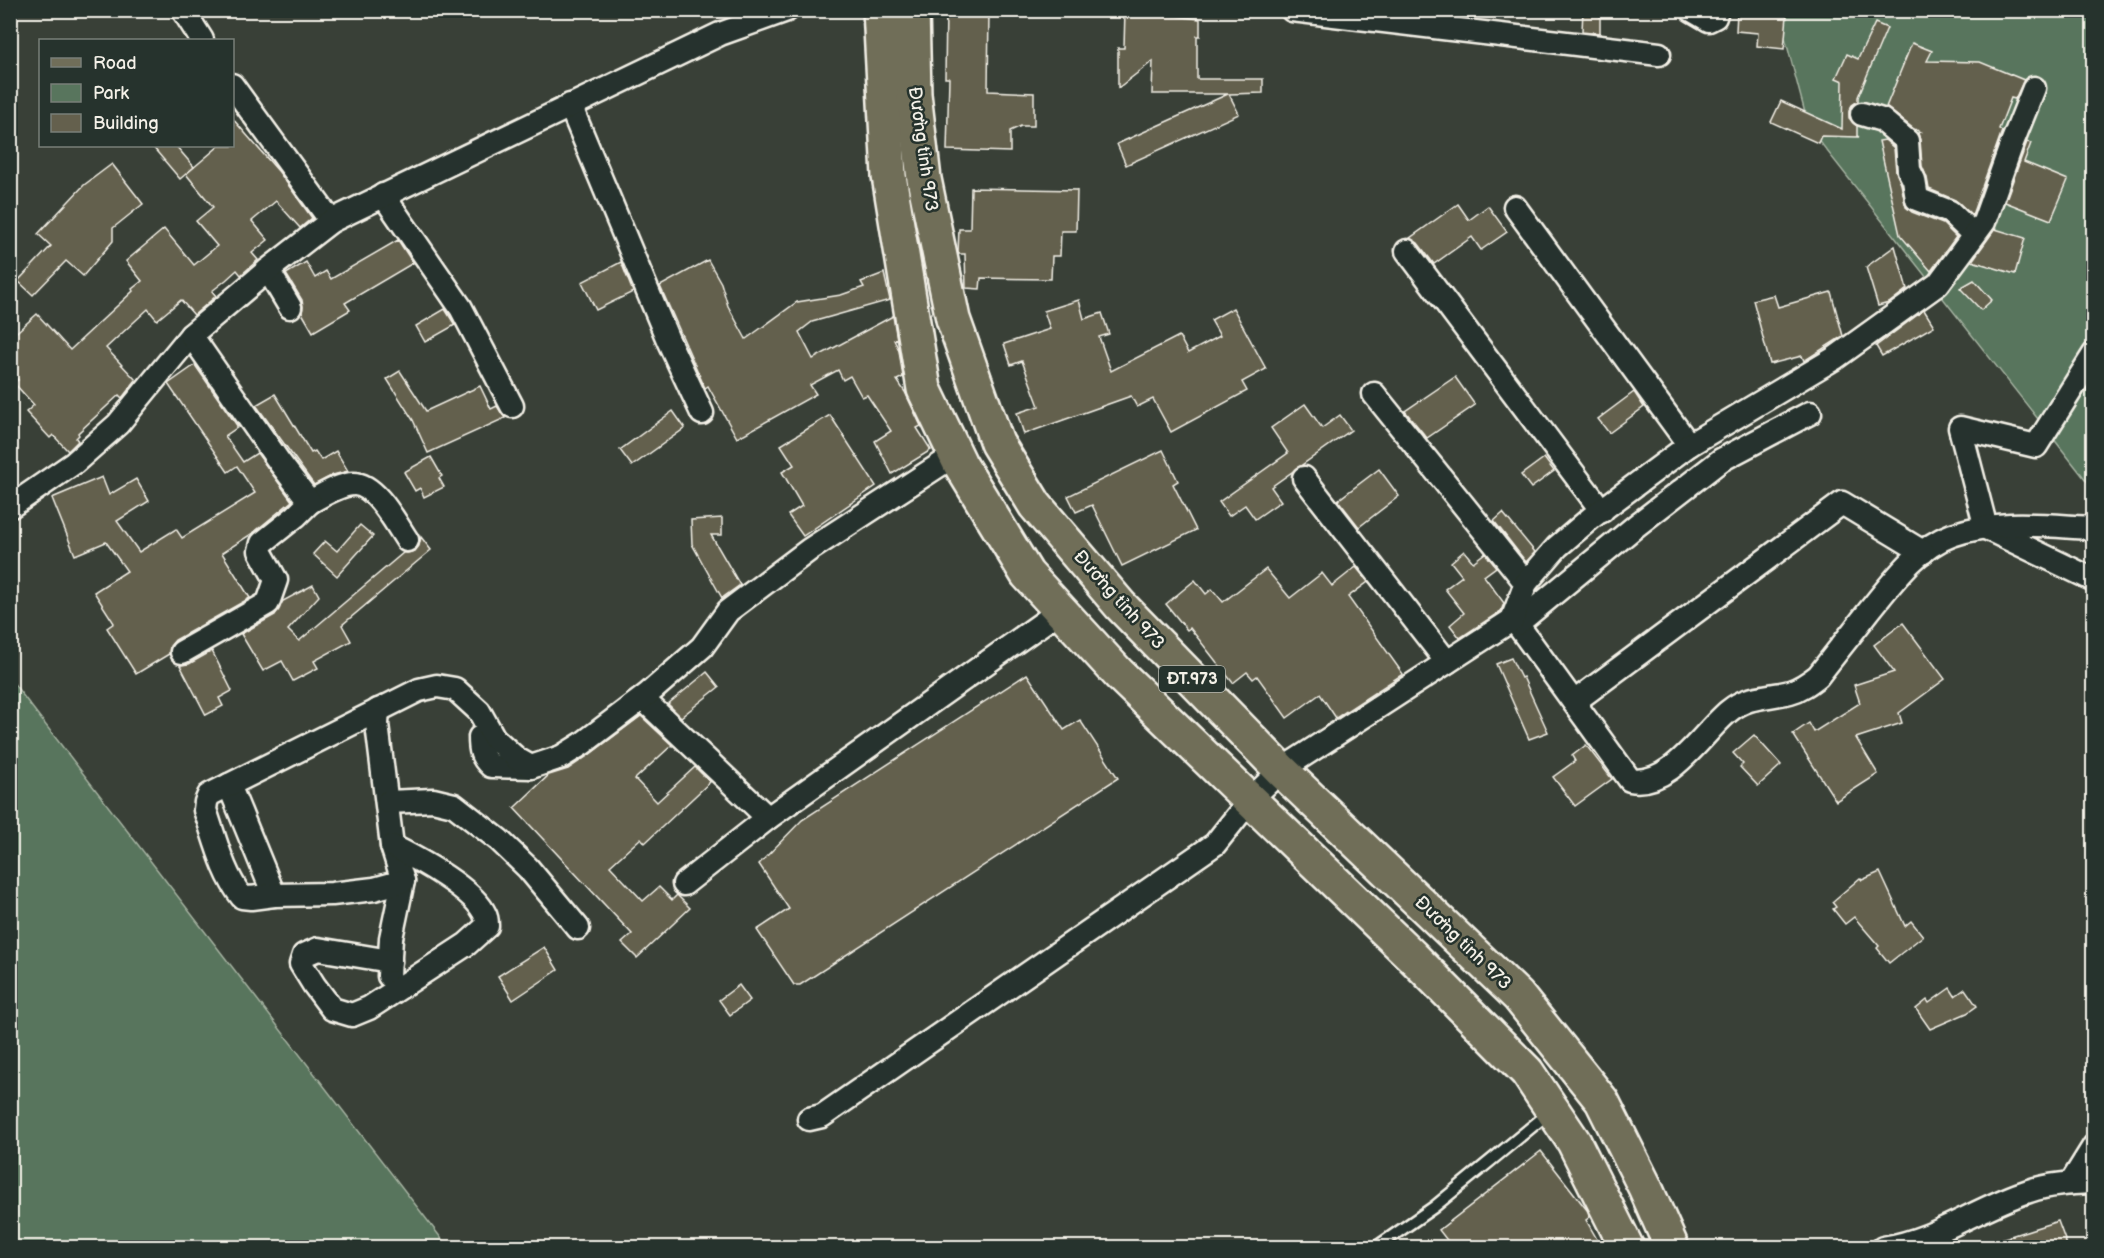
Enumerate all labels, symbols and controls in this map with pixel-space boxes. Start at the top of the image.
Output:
legend [39,39,234,147]
text: Road [93,53,137,74]
text: Park [93,83,129,104]
street label: Đường tỉnh 973 [904,85,942,213]
text: Building [93,113,159,134]
street label: Đường tỉnh 973 [1069,546,1169,654]
road number: ĐT.973 [1159,666,1225,692]
street label: Đường tỉnh 973 [1411,892,1515,994]

